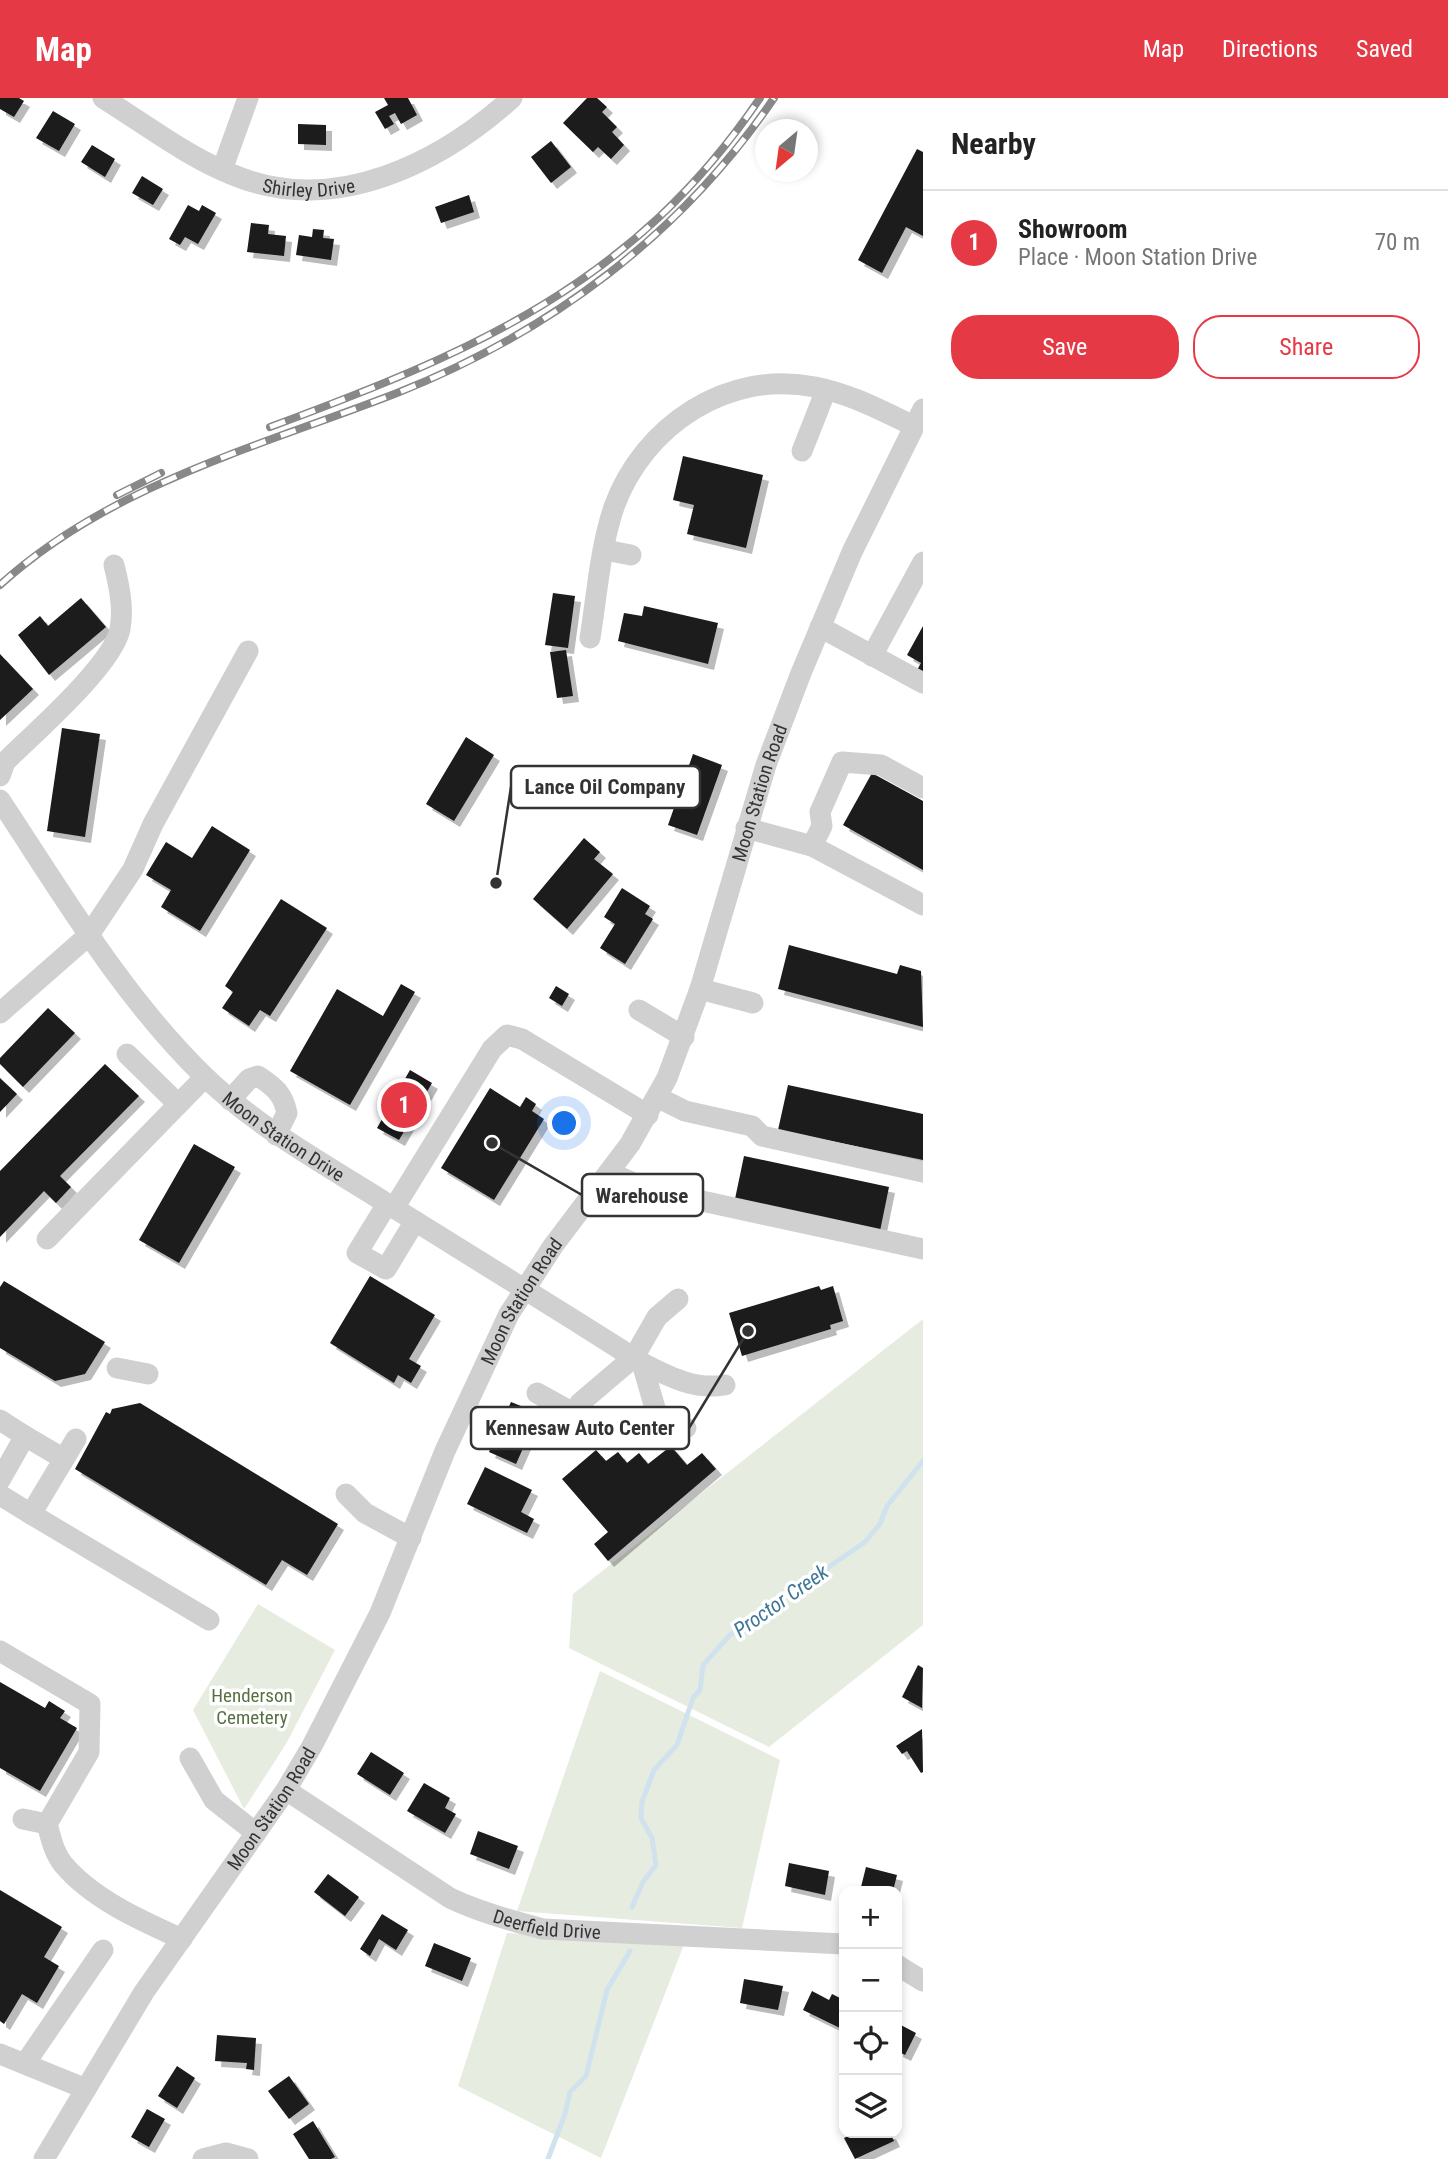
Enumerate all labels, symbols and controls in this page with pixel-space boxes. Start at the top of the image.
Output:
text: Map [35,30,92,69]
text: Map [1143,35,1184,63]
text: Directions [1222,35,1318,63]
text: Saved [1356,35,1413,63]
north arrow [755,119,818,182]
text: Nearby [951,126,1036,161]
street label: Shirley Drive [260,173,357,201]
text: Showroom [1018,214,1128,244]
text: 1 [968,229,980,256]
text: 70 m [1375,229,1420,256]
text: Place · Moon Station Drive [1018,244,1257,271]
button: Save [951,315,1179,379]
button: Share [1193,315,1420,379]
street label: Moon Station Road [727,721,792,864]
callout: Lance Oil Company [511,766,700,808]
text: Lance Oil Company [525,775,686,799]
pin: 1 [381,1079,427,1131]
street label: Moon Station Drive [218,1086,349,1186]
your location [547,1106,581,1140]
callout: Warehouse [582,1174,703,1216]
text: Warehouse [596,1184,688,1208]
street label: Moon Station Road [476,1233,567,1368]
callout: Kennesaw Auto Center [471,1407,689,1449]
text: Kennesaw Auto Center [485,1416,675,1440]
water label: Proctor Creek [729,1559,834,1642]
park label: Henderson Cemetery [211,1684,293,1729]
street label: Moon Station Road [222,1743,320,1874]
map controls [839,1886,902,2138]
button: + [839,1886,902,1949]
street label: Deerfield Drive [491,1904,601,1943]
button: − [839,1949,902,2012]
button: locate [839,2012,902,2075]
button: layers [839,2075,902,2138]

